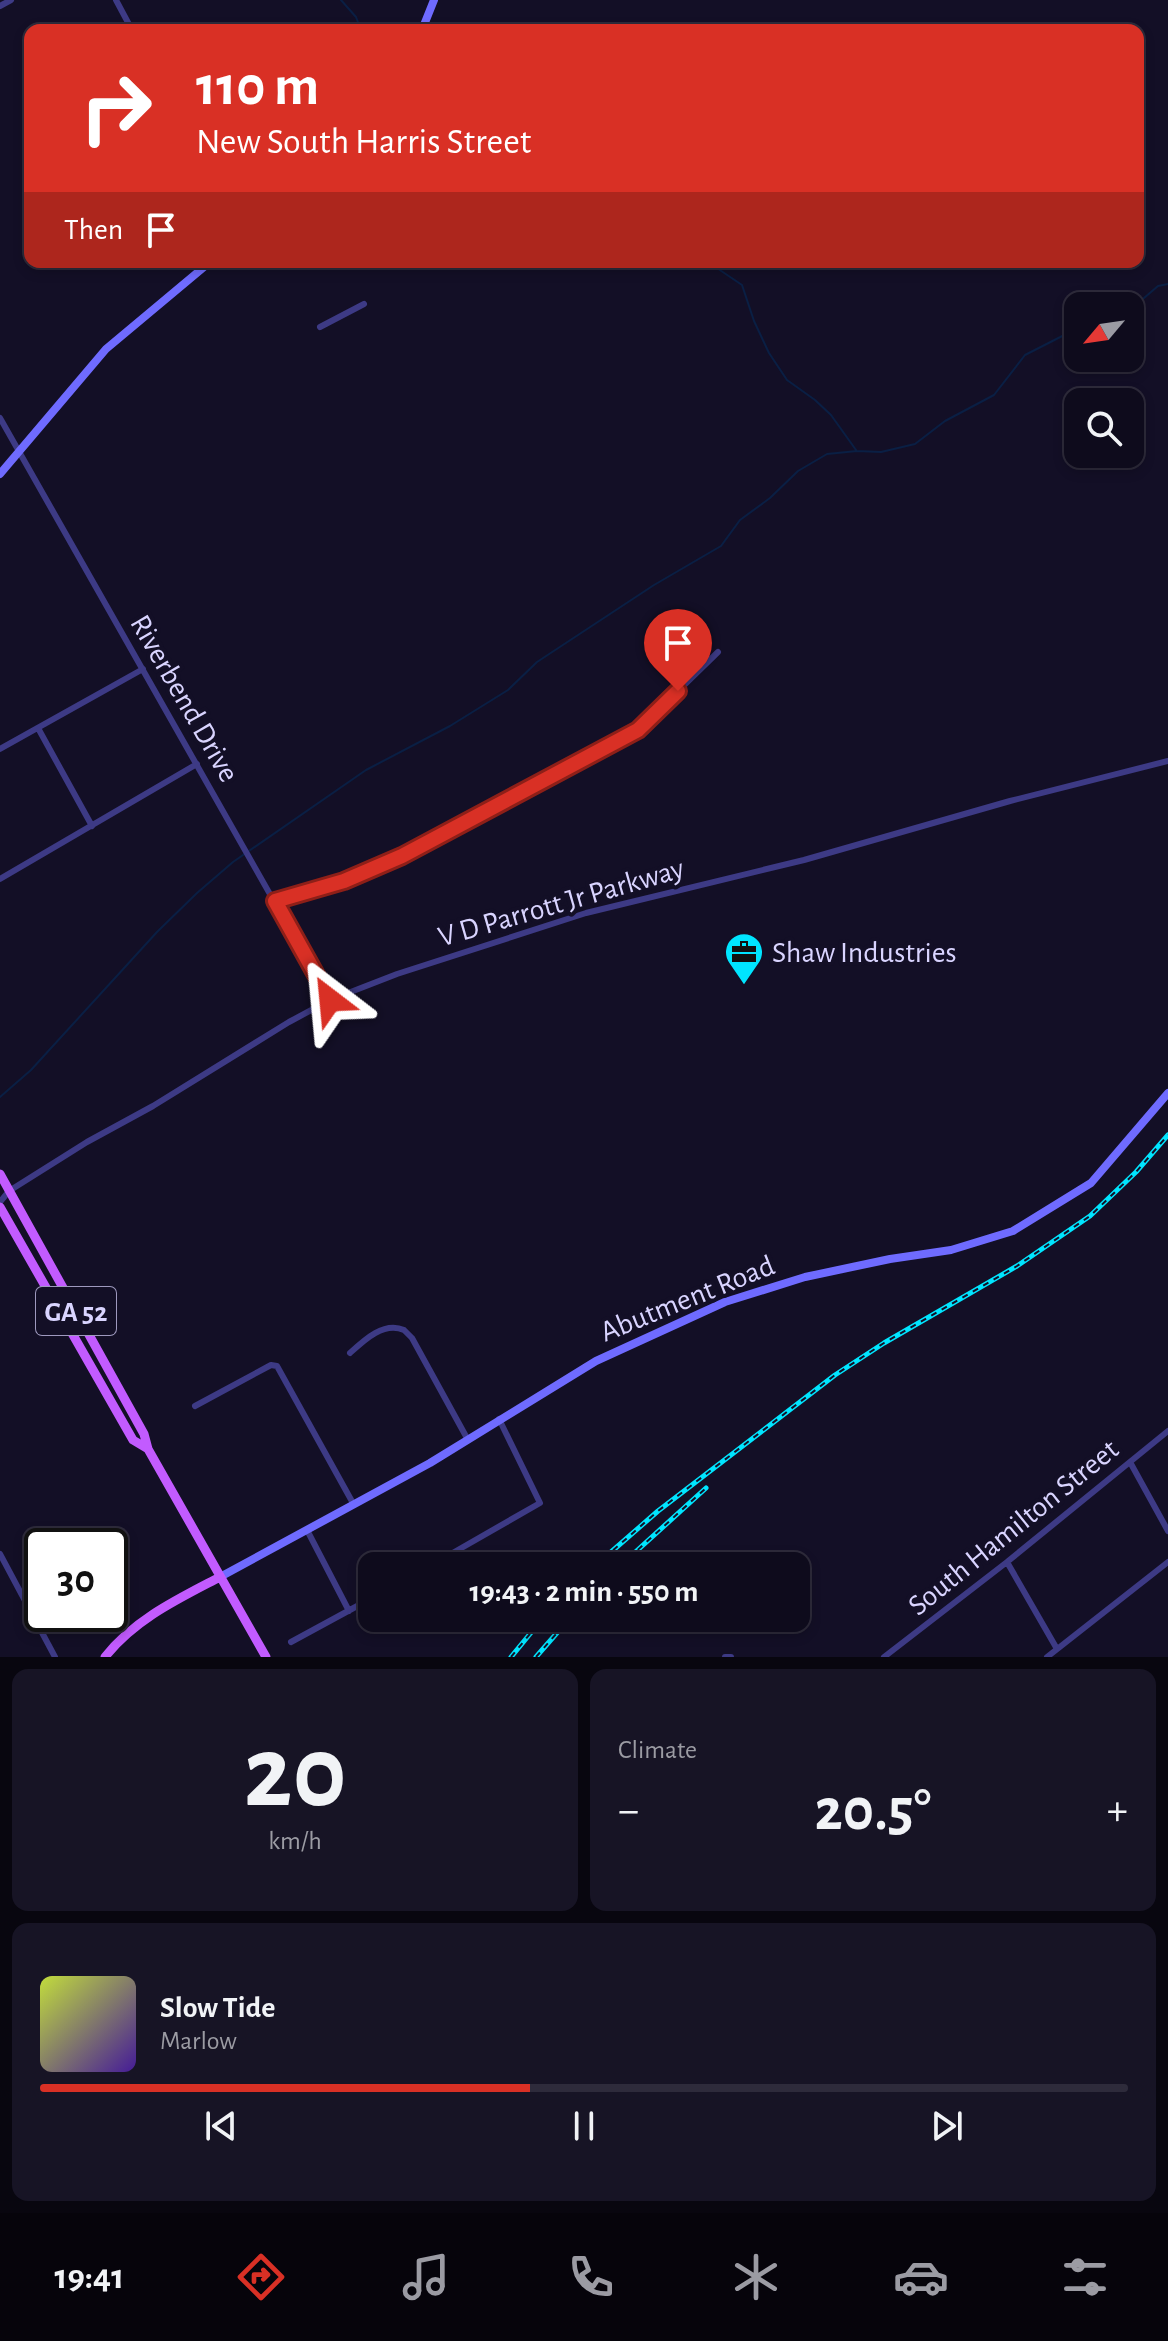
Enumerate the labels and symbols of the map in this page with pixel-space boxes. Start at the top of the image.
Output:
north arrow [1064,292,1144,372]
pin [644,609,712,691]
street label: Riverbend Drive [124,610,244,787]
street label: V D Parrott Jr Parkway [435,853,688,952]
office icon: Shaw Industries [723,931,765,986]
place label: Shaw Industries [772,938,957,968]
position arrow [288,958,372,1042]
street label: Abutment Road [596,1250,779,1348]
road number: GA 52 [36,1287,116,1335]
street label: South Hamilton Street [903,1434,1125,1621]
speed limit sign: 30 [24,1528,128,1632]

